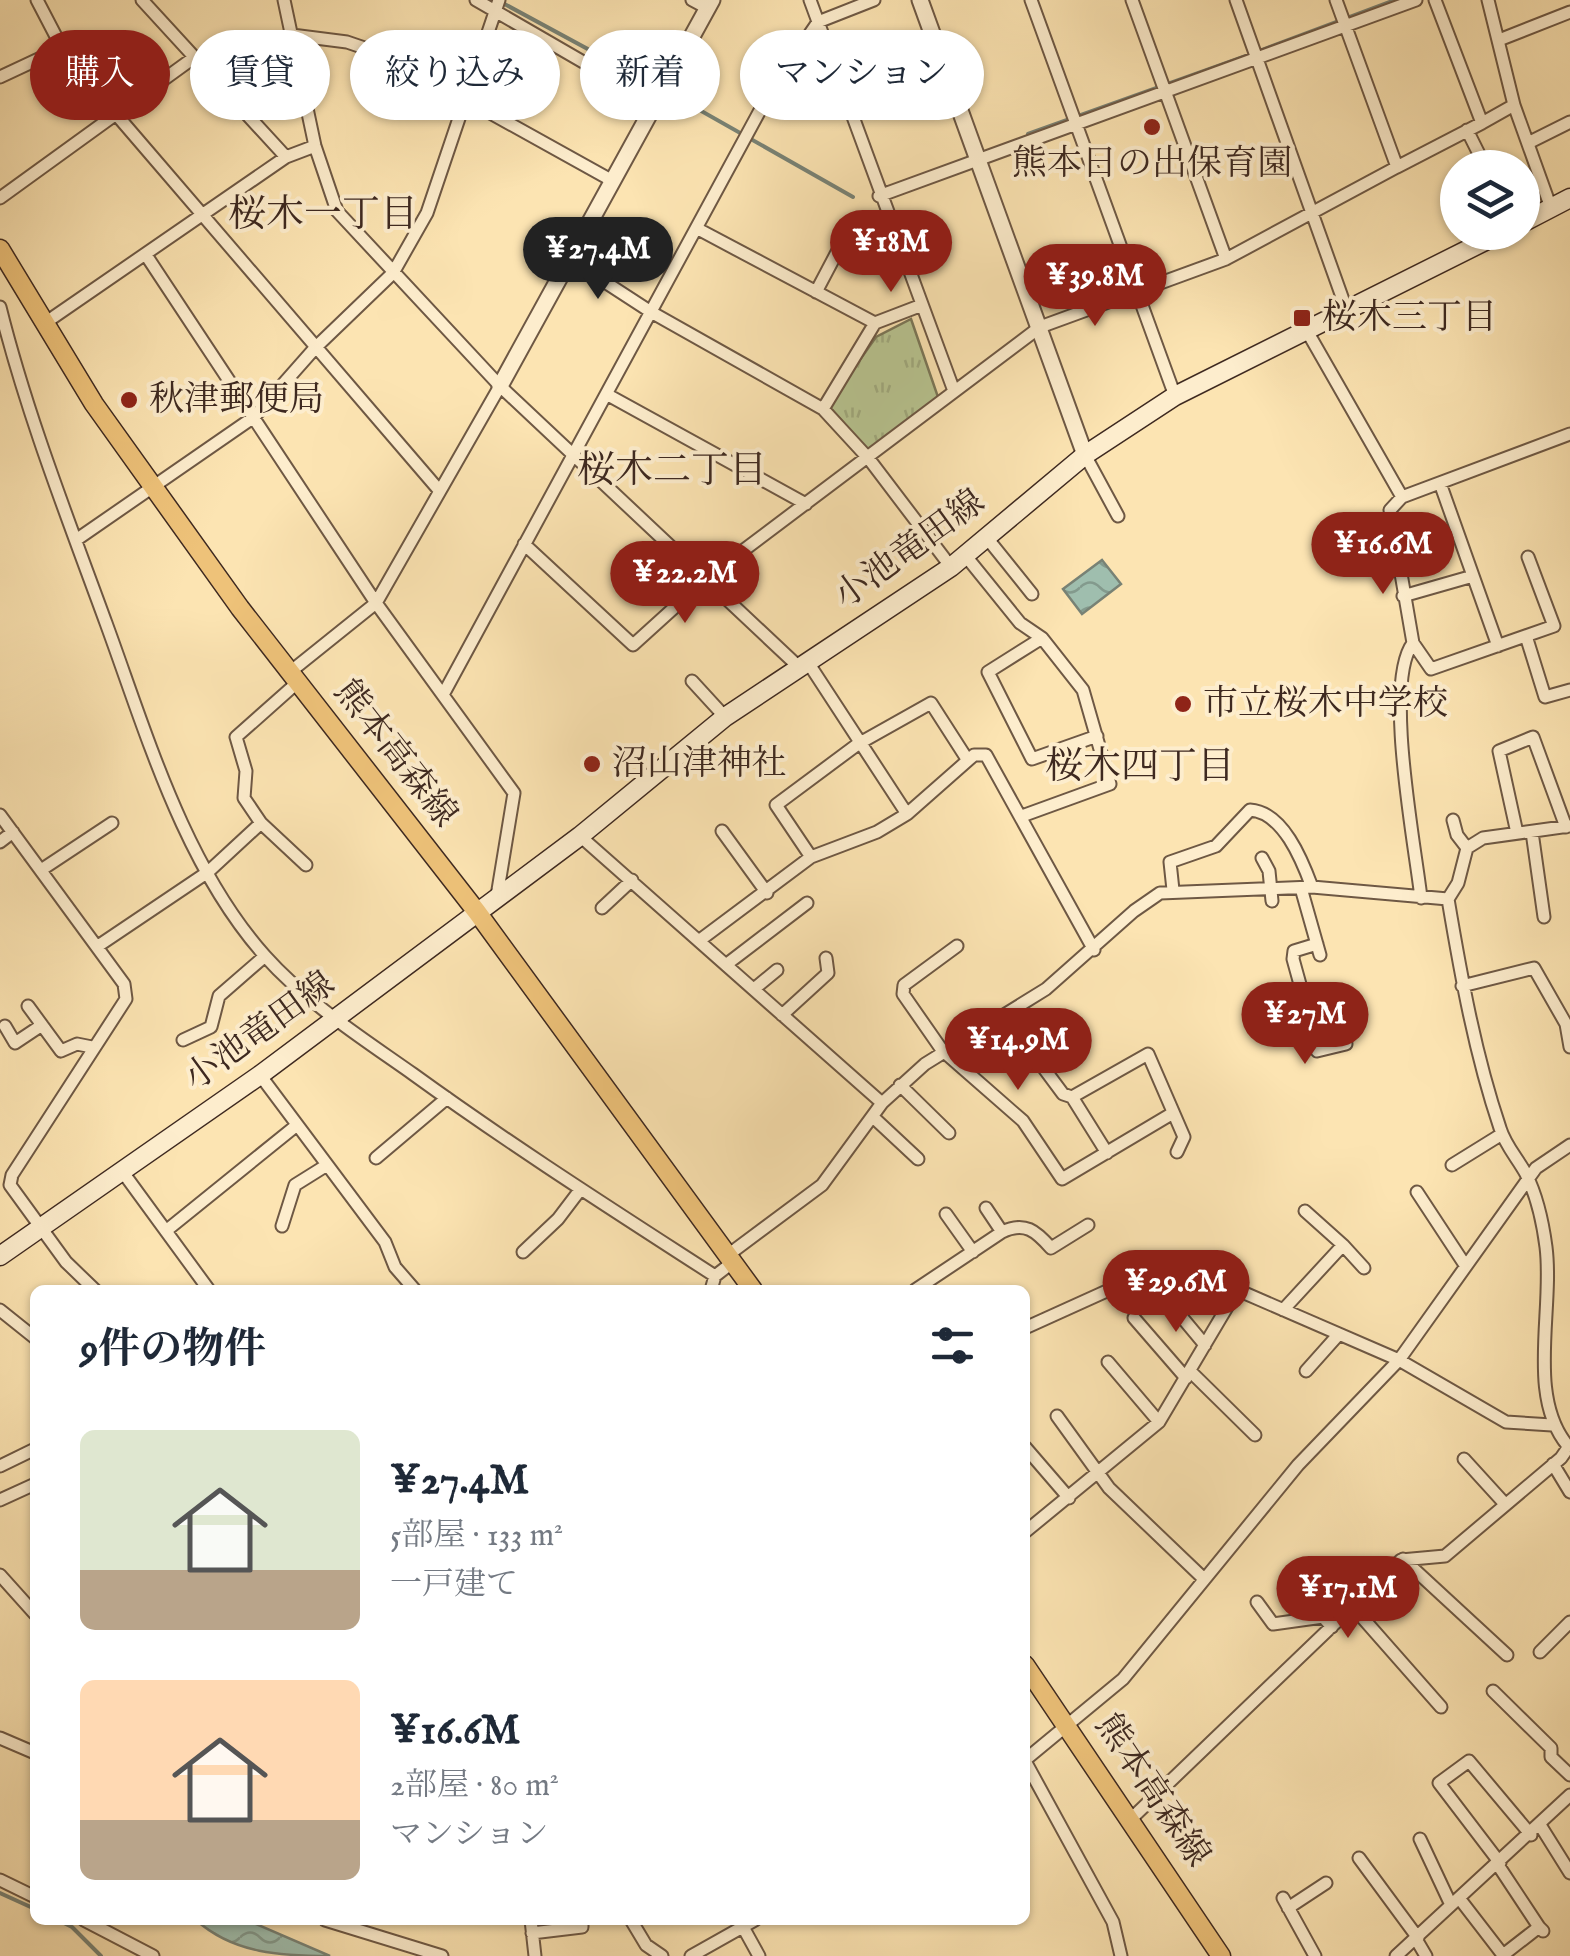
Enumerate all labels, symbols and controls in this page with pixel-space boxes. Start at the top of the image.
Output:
chip: 購入 [30,30,170,120]
chip: 賃貸 [190,30,330,120]
chip: 絞り込み [350,30,560,120]
chip: 新着 [580,30,720,120]
chip: マンション [740,30,984,120]
marker: 熊本日の出保育園 [1141,116,1163,138]
place label: 熊本日の出保育園 [1012,142,1292,187]
map controls [1440,150,1540,250]
button: layers [1440,150,1540,250]
district label: 桜木一丁目 [228,192,418,240]
pin: ¥18M [832,210,950,295]
pin: ¥27.4M [517,217,679,302]
text: ¥18M [852,222,930,263]
text: ¥27.4M [545,229,651,270]
pin: ¥39.8M [1014,244,1176,329]
text: ¥39.8M [1046,256,1144,297]
place label: 桜木三丁目 [1322,296,1497,341]
marker: 桜木三丁目 [1291,307,1313,329]
place label: 秋津郵便局 [149,378,324,423]
marker: 秋津郵便局 [118,389,140,411]
district label: 桜木二丁目 [577,448,767,496]
street label: 小池竜田線 [826,480,994,620]
pin: ¥16.6M [1302,512,1464,597]
text: ¥16.6M [1333,524,1433,565]
pin: ¥22.2M [604,541,766,626]
text: ¥22.2M [632,553,738,594]
street label: 熊本高森線 [323,671,467,837]
place label: 市立桜木中学校 [1203,682,1448,727]
marker: 市立桜木中学校 [1172,693,1194,715]
place label: 沼山津神社 [612,742,787,787]
district label: 桜木四丁目 [1045,744,1235,792]
marker: 沼山津神社 [581,753,603,775]
street label: 小池竜田線 [176,962,344,1102]
pin: ¥27M [1246,982,1364,1067]
text: ¥27M [1263,994,1347,1035]
pin: ¥14.9M [937,1008,1099,1093]
text: ¥14.9M [967,1020,1069,1061]
pin: ¥29.6M [1095,1250,1257,1335]
text: ¥29.6M [1125,1262,1227,1303]
icon: filters [925,1318,980,1373]
text: 9件の物件 [80,1324,266,1377]
text: ¥27.4M [390,1455,529,1508]
icon: home [160,1470,280,1590]
text: 5部屋 · 133 m² [390,1516,563,1557]
pin: ¥17.1M [1267,1556,1429,1641]
text: 一戸建て [390,1565,518,1606]
text: ¥17.1M [1298,1568,1398,1609]
text: ¥16.6M [390,1705,520,1758]
street label: 熊本高森線 [1084,1706,1220,1876]
icon: home [160,1720,280,1840]
text: 2部屋 · 80 m² [390,1766,559,1807]
text: マンション [390,1815,549,1856]

